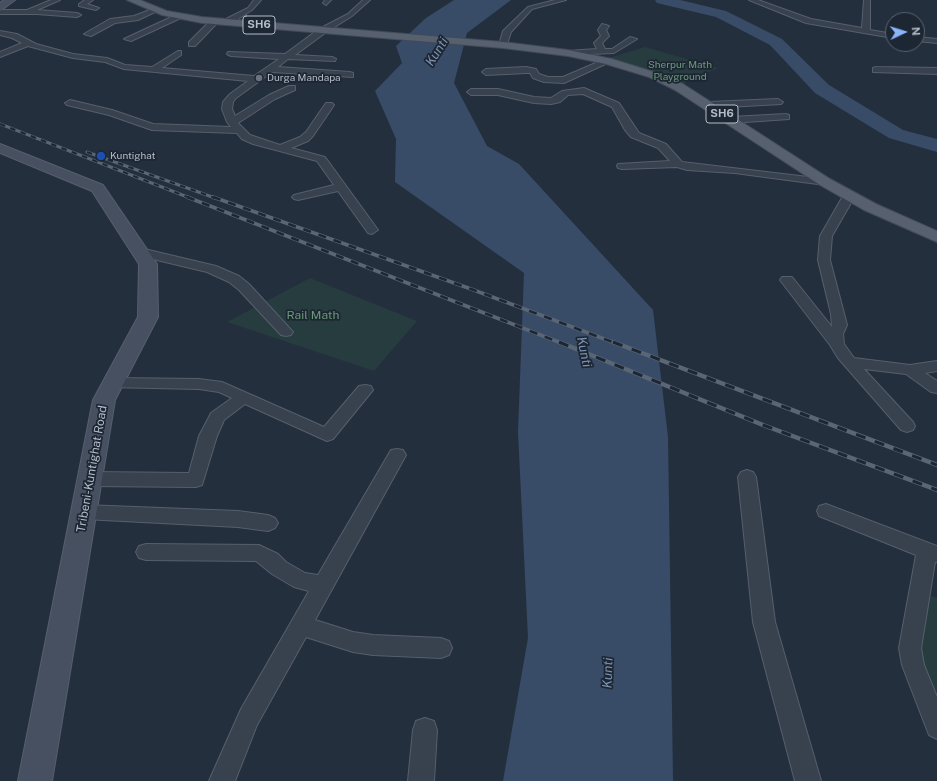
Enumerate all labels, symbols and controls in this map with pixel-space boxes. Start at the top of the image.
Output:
north arrow [885,12,925,52]
road number: SH6 [243,16,275,34]
text: N [910,27,922,36]
water label: Kunti [422,35,452,69]
park label: Sherpur Math Playground [648,59,712,82]
place label: Durga Mandapa [267,72,341,84]
marker: Durga Mandapa [254,73,264,83]
road number: SH6 [706,105,738,123]
marker: Kuntighat [95,150,107,162]
place label: Kuntighat [110,150,155,162]
park label: Rail Math [287,308,339,322]
water label: Kunti [573,335,595,369]
street label: Tribeni-Kuntighat Road [74,404,110,534]
water label: Kunti [600,657,616,689]

